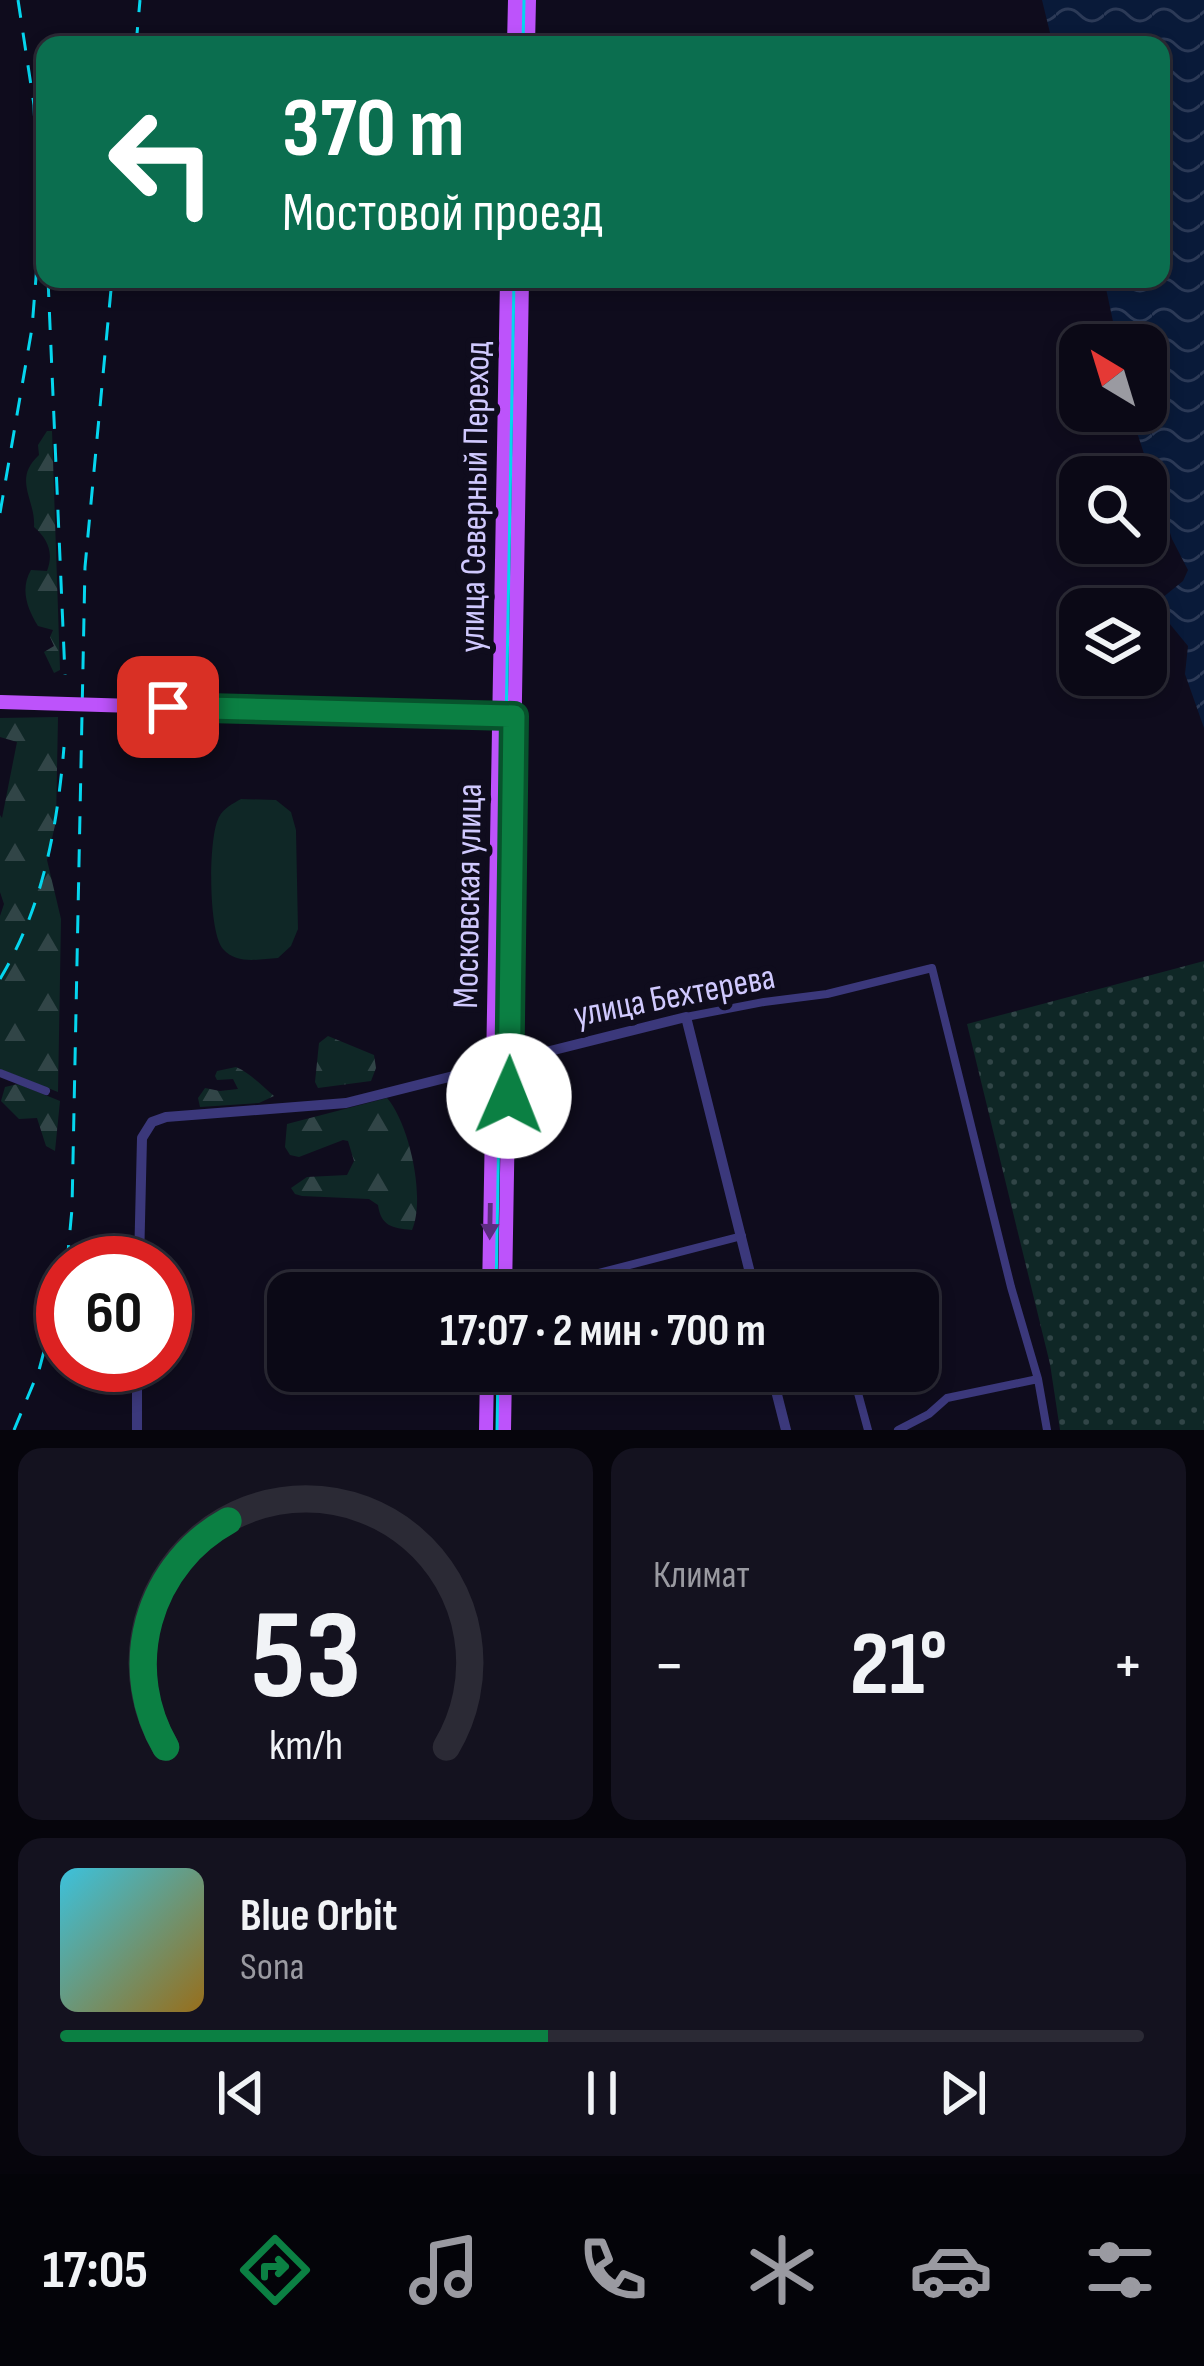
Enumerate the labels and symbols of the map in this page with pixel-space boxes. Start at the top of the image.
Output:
north arrow [1059,324,1167,432]
street label: улица Северный Переход [451,341,500,653]
pin [117,656,219,758]
street label: Московская улица [445,783,492,1009]
street label: улица Бехтерева [570,956,779,1037]
position arrow [446,1033,572,1159]
one-way arrow [480,1203,500,1241]
speed limit sign: 60 [36,1236,192,1392]

